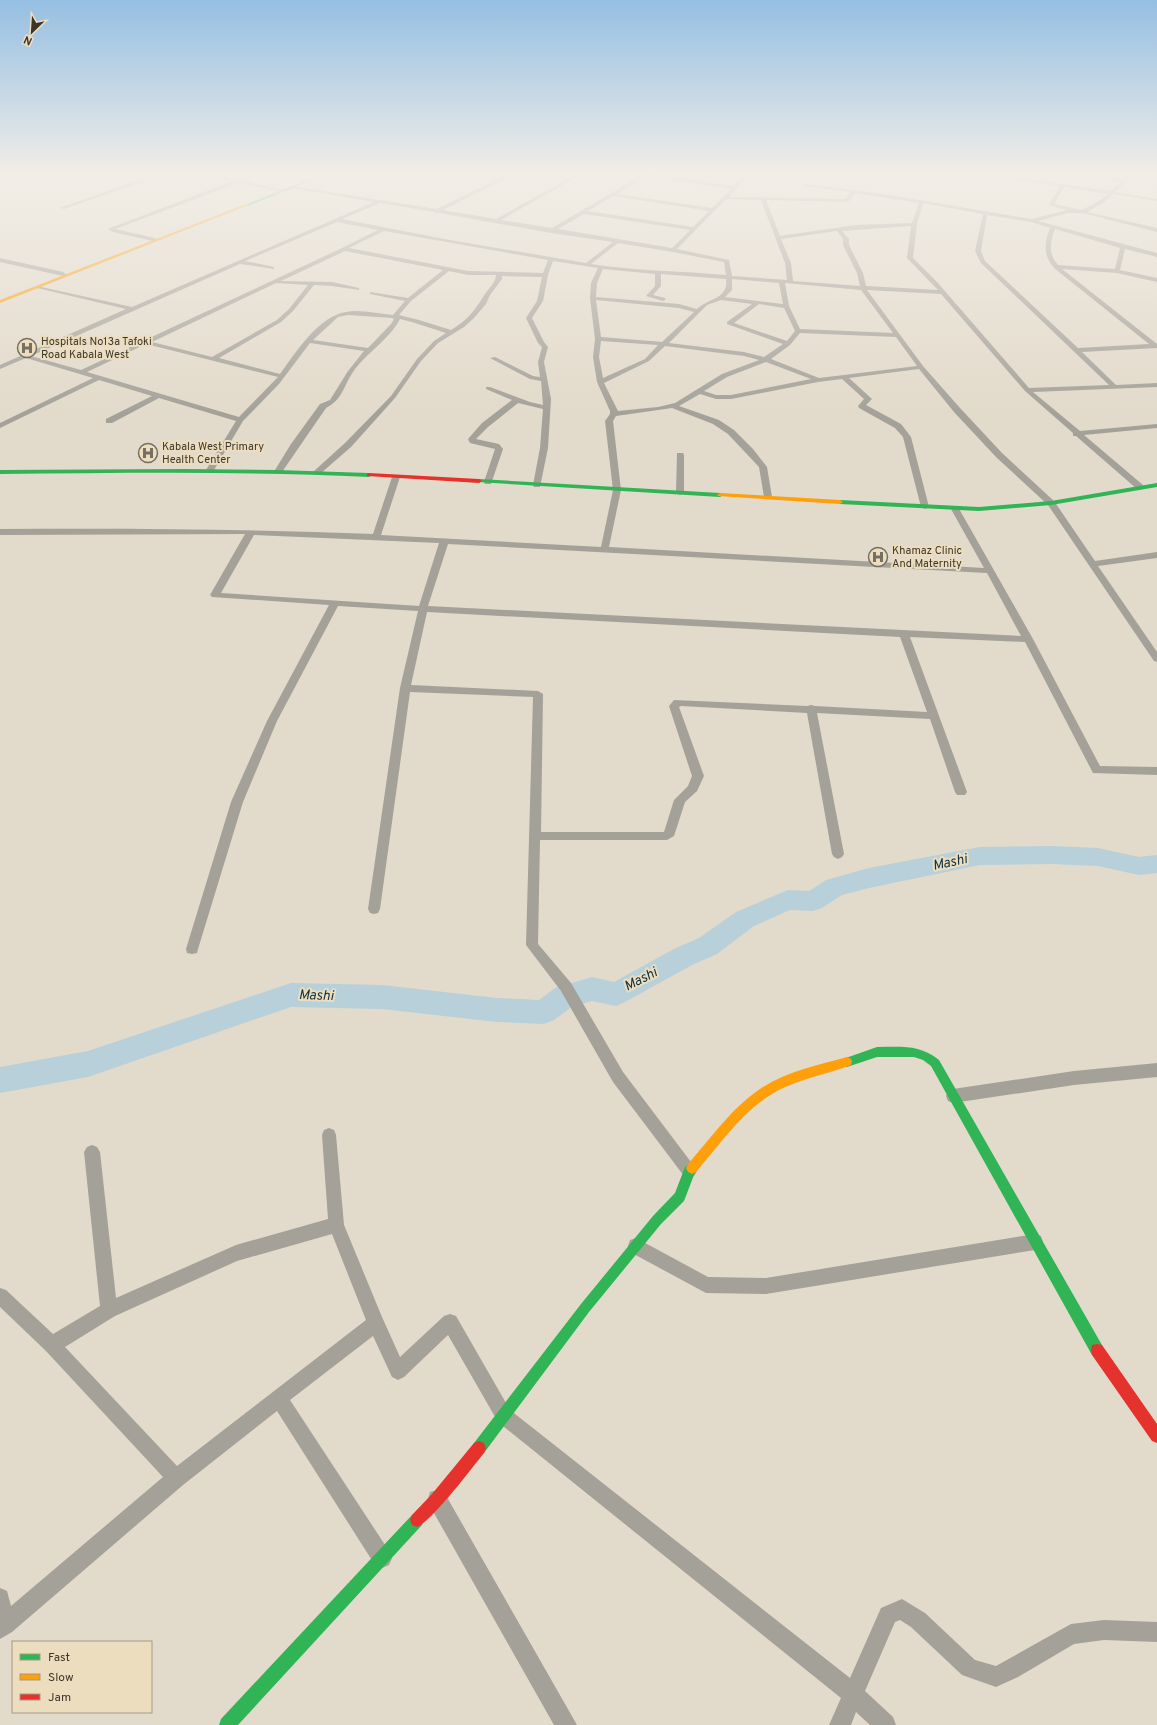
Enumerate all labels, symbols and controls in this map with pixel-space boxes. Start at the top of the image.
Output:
north arrow [12,12,52,52]
text: N [22,32,35,48]
place label: Hospitals No13a Tafoki Road Kabala West [41,335,152,362]
hospital icon: Hospitals No13a Tafoki Road Kabala West [16,337,38,359]
place label: Kabala West Primary Health Center [162,440,264,467]
hospital icon: Kabala West Primary Health Center [137,442,159,464]
place label: Khamaz Clinic And Maternity [892,544,962,571]
hospital icon: Khamaz Clinic And Maternity [867,546,889,568]
water label: Mashi [931,851,970,875]
water label: Mashi [622,964,662,996]
water label: Mashi [298,987,335,1005]
legend [12,1641,152,1713]
text: Fast [48,1650,70,1666]
text: Slow [48,1670,74,1686]
text: Jam [48,1690,71,1706]

